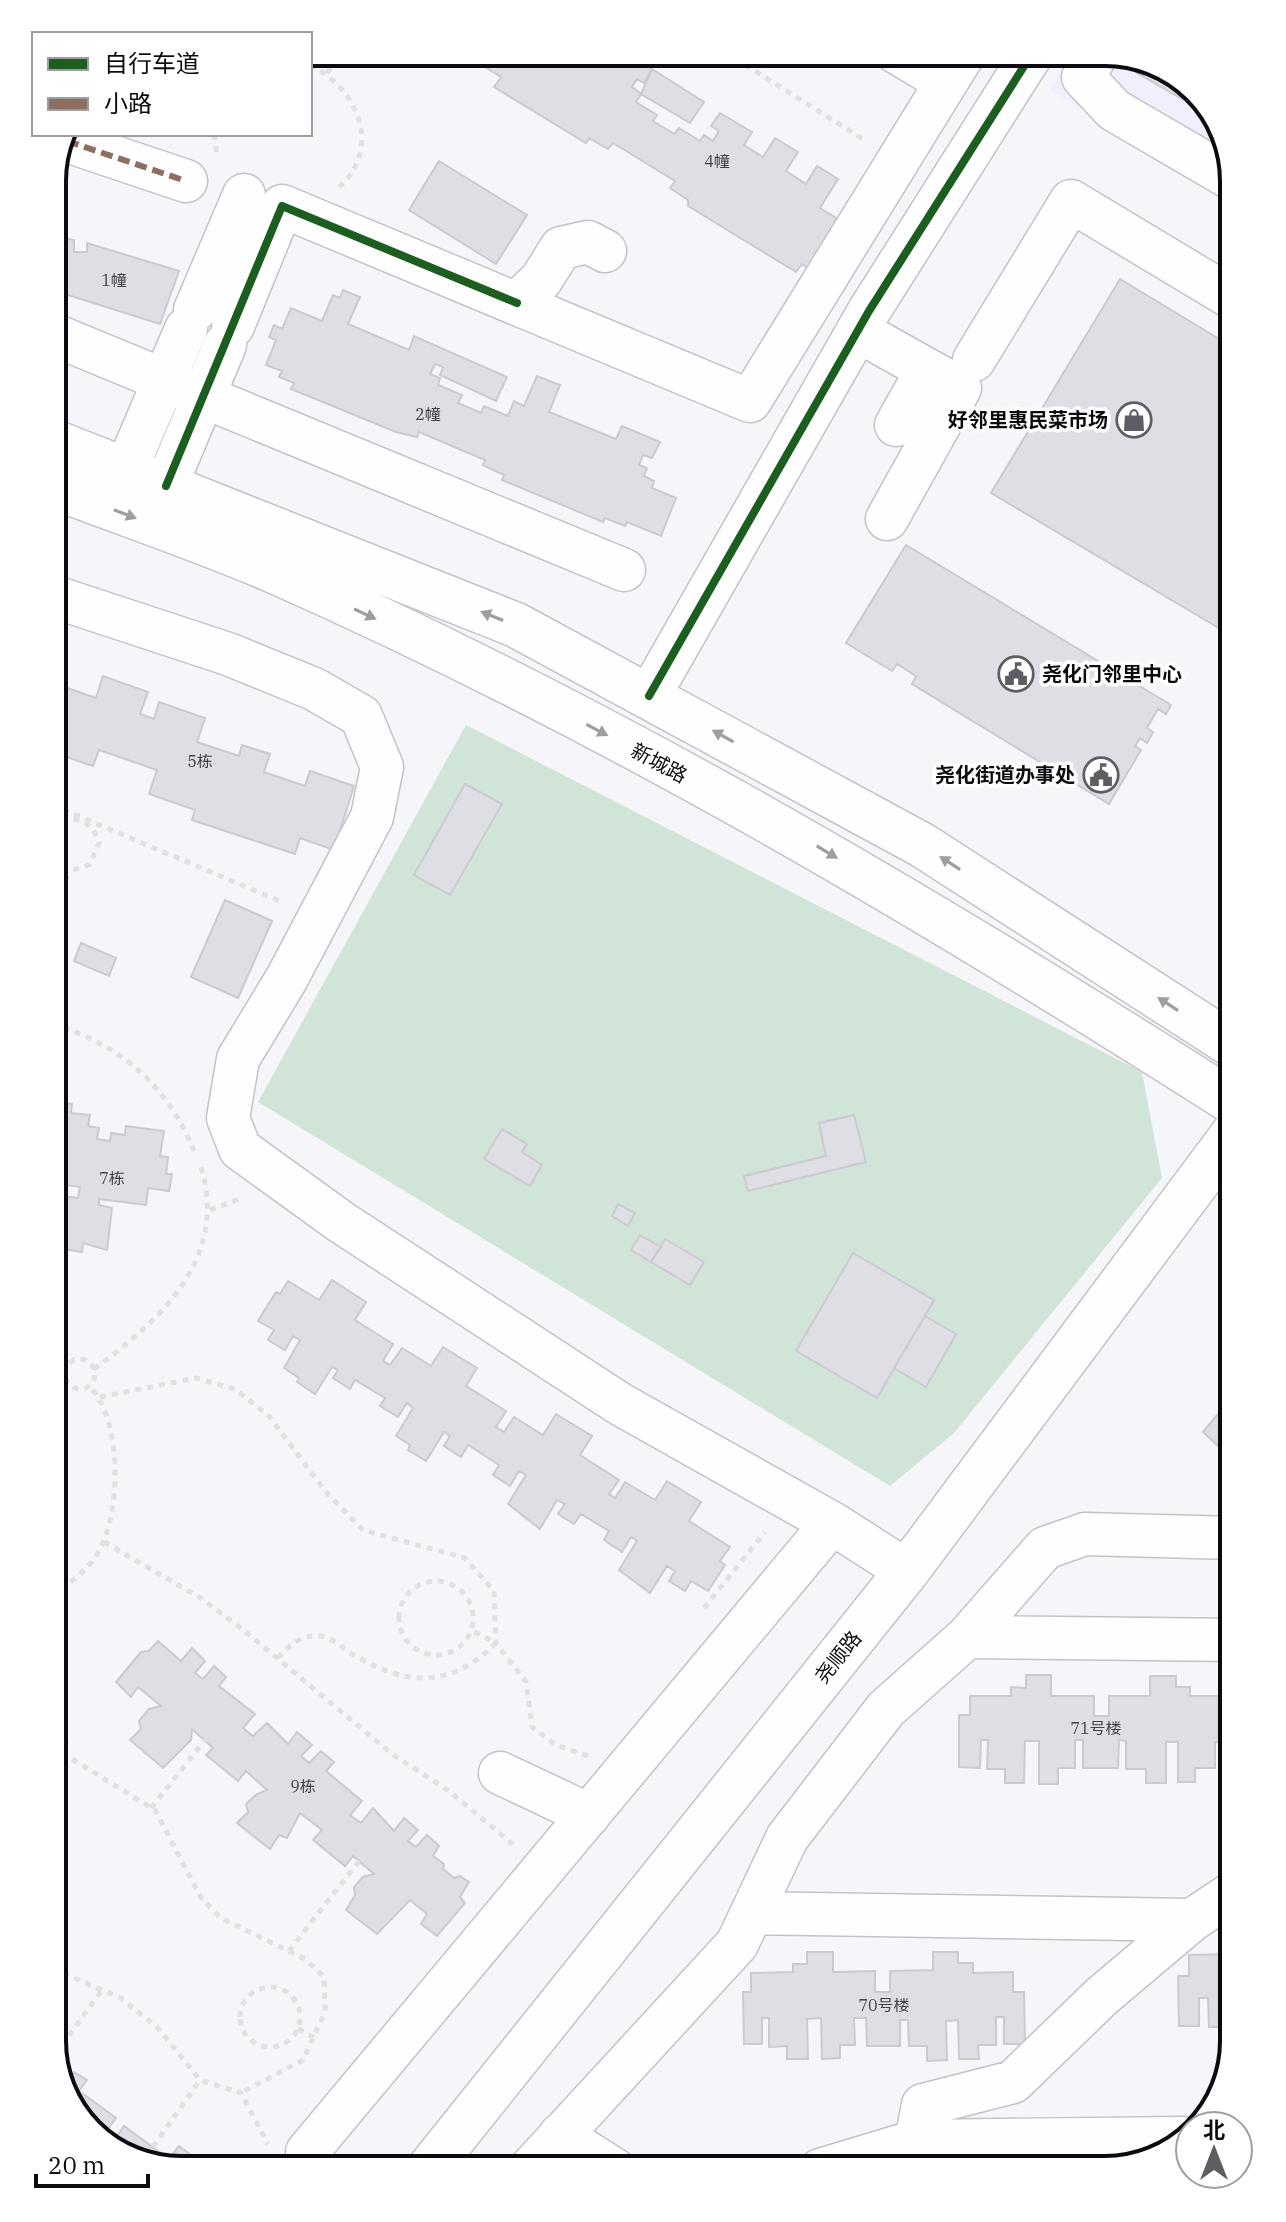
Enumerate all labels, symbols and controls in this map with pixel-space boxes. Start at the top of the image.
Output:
legend [32,32,312,136]
text: 自行车道 [104,47,200,79]
text: 小路 [104,87,152,119]
house number: 4幢 [704,151,730,171]
house number: 1幢 [101,270,127,290]
shop icon: 好邻里惠民菜市场 [1115,401,1153,439]
house number: 2幢 [415,404,441,424]
place label: 好邻里惠民菜市场 [948,406,1108,433]
one-way arrow [113,508,137,521]
one-way arrow [353,607,377,621]
one-way arrow [480,609,504,622]
public building icon: 尧化门邻里中心 [997,655,1035,693]
place label: 尧化门邻里中心 [1042,660,1182,687]
one-way arrow [586,724,609,737]
one-way arrow [711,730,734,743]
street label: 新城路 [626,737,692,789]
house number: 5栋 [187,751,213,771]
public building icon: 尧化街道办事处 [1082,756,1120,794]
place label: 尧化街道办事处 [935,761,1075,788]
one-way arrow [816,844,838,858]
one-way arrow [939,856,960,871]
one-way arrow [1158,996,1179,1011]
house number: 7栋 [99,1168,125,1188]
street label: 尧顺路 [808,1625,867,1688]
house number: 71号楼 [1070,1718,1122,1738]
house number: 9栋 [290,1776,316,1796]
house number: 70号楼 [858,1995,910,2015]
north arrow [1174,2110,1254,2190]
text: 北 [1203,2115,1225,2144]
scale bar [36,2138,148,2188]
text: 20 m [48,2149,105,2181]

